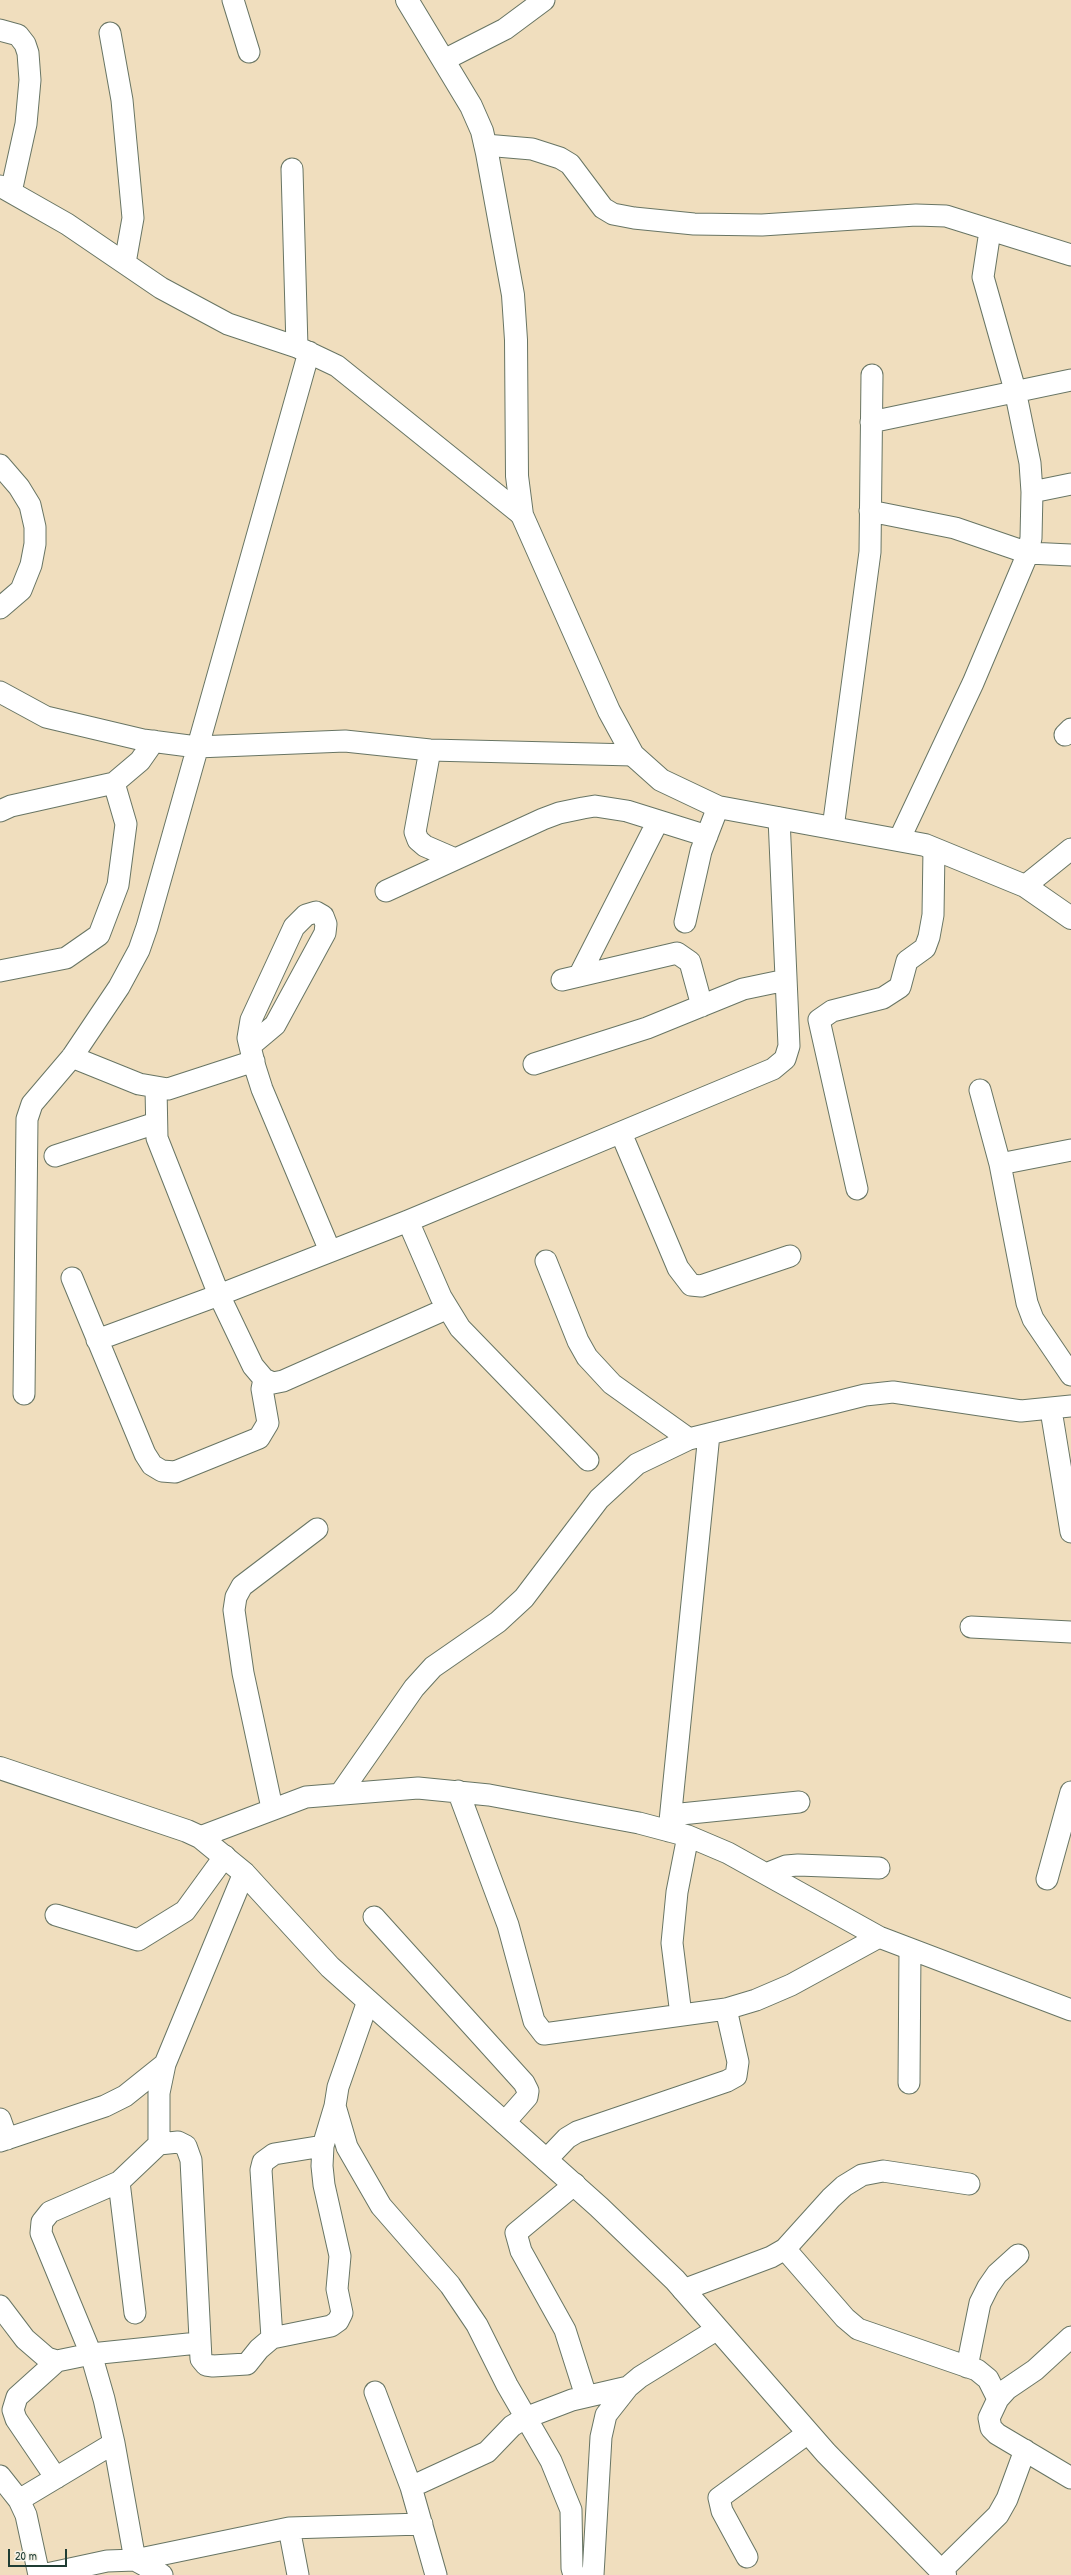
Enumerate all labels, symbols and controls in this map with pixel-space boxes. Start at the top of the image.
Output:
scale bar [10,2541,69,2567]
text: 20 m [15,2547,37,2564]

